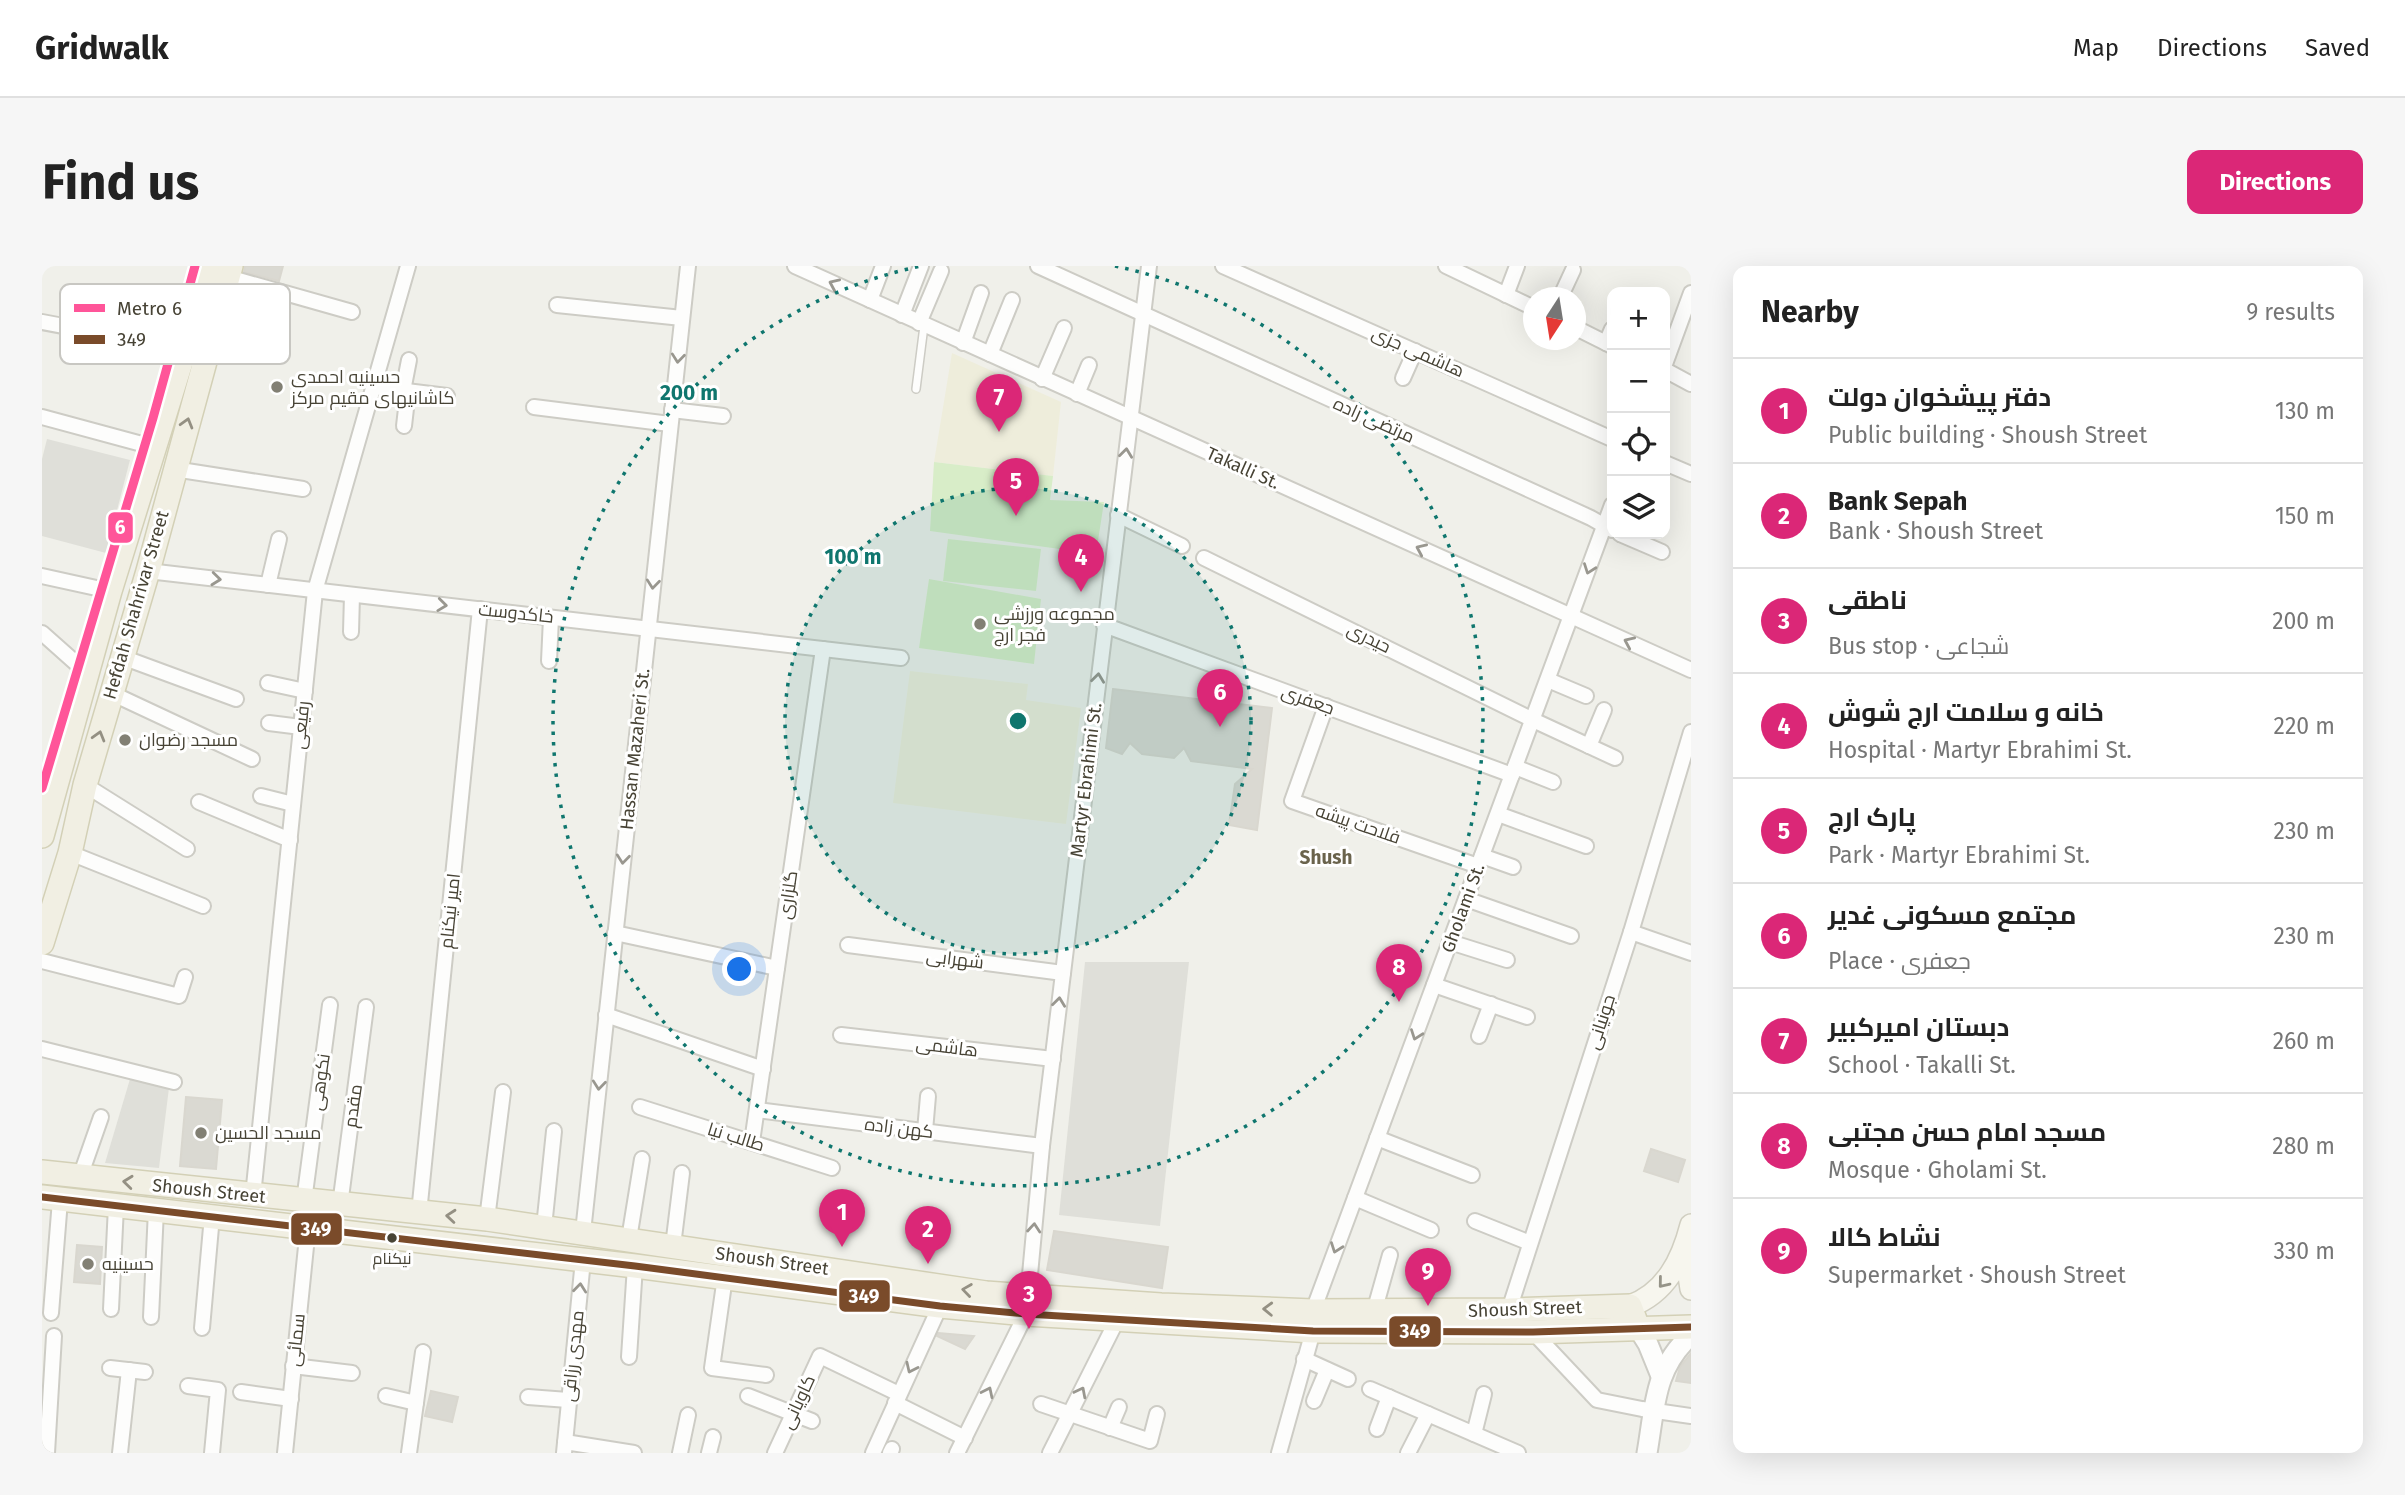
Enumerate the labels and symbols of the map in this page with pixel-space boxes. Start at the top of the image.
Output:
one-way arrow [829,278,841,292]
legend [60,284,290,364]
north arrow [1523,287,1586,350]
text: Metro 6 [117,297,182,320]
street label: هاشمی جزی [1368,322,1468,382]
text: 349 [117,328,146,351]
one-way arrow [670,352,685,364]
place label: حسینیه احمدی کاشانیهای مقیم مرکز [290,366,455,410]
pin: 7 [976,374,1022,432]
marker: حسینیه احمدی کاشانیهای مقیم مرکز [269,379,285,395]
text: 200 m [660,380,718,406]
street label: مرتضی زاده [1330,392,1418,448]
one-way arrow [179,417,193,429]
street label: Takalli St. [1203,442,1283,494]
one-way arrow [1118,447,1133,458]
pin: 5 [993,458,1039,516]
street label: Hefdah Shahrivar Street [98,508,174,702]
line badge: 6 [107,511,134,544]
text: 6 [115,516,126,539]
pin: 4 [1058,534,1104,592]
one-way arrow [1416,543,1428,557]
text: 100 m [824,544,882,570]
one-way arrow [1583,563,1597,575]
one-way arrow [211,571,222,586]
one-way arrow [646,579,661,590]
one-way arrow [437,597,448,612]
street label: خاکدوست [477,598,555,628]
place label: مجموعه ورزشی فجر ارج [994,603,1115,647]
marker: مجموعه ورزشی فجر ارج [972,616,988,632]
street label: حیدری [1344,618,1394,658]
one-way arrow [1623,636,1636,650]
street label: Hassan Mazaheri St. [616,667,654,831]
pin: 6 [1197,669,1243,727]
one-way arrow [1090,673,1105,684]
street label: جعفری [1279,680,1337,720]
street label: رفیعی [288,700,314,750]
street label: Martyr Ebrahimi St. [1066,701,1106,859]
centre of rings [1006,709,1030,733]
place label: مسجد رضوان [139,729,238,751]
one-way arrow [91,730,105,742]
marker: مسجد رضوان [117,732,133,748]
street label: فلاحت پیشه [1312,799,1403,850]
district label: Shush [1300,846,1352,869]
one-way arrow [616,854,631,865]
street label: Gholami St. [1437,860,1489,956]
street label: گلزاری [774,869,802,921]
street label: امیر نیکنام [435,872,466,950]
pin: 8 [1376,944,1422,1002]
street label: شهرابی [925,945,985,973]
your location [722,952,756,986]
street label: جونیانی [1582,992,1620,1052]
one-way arrow [1052,996,1067,1007]
one-way arrow [1410,1029,1424,1041]
street label: هاشمی [915,1032,979,1062]
street label: نکوهی [305,1052,335,1112]
one-way arrow [591,1080,606,1091]
street label: مقدم [339,1083,368,1129]
street label: کهن زاده [863,1113,935,1143]
street label: طالب نیا [705,1118,767,1156]
place label: مسجد الحسین [215,1122,321,1144]
marker: مسجد الحسین [193,1125,209,1141]
street label: Shoush Street [151,1174,267,1208]
one-way arrow [122,1175,133,1190]
pin: 1 [819,1189,865,1247]
pin: 2 [905,1206,951,1264]
one-way arrow [445,1209,456,1224]
line badge: 349 [290,1212,343,1246]
text: 349 [300,1218,332,1241]
one-way arrow [1026,1222,1041,1233]
marker: نیکنام [385,1231,399,1245]
street label: Shoush Street [714,1242,830,1280]
one-way arrow [1331,1242,1345,1254]
pin: 9 [1405,1248,1451,1306]
place label: نیکنام [373,1249,411,1270]
place label: حسینیه [102,1253,154,1275]
marker: حسینیه [80,1256,96,1272]
pin: 3 [1006,1271,1052,1329]
one-way arrow [1658,1276,1671,1288]
line badge: 349 [838,1279,891,1313]
one-way arrow [572,1282,587,1293]
one-way arrow [962,1283,973,1298]
text: 349 [848,1285,880,1308]
street label: Shoush Street [1468,1296,1583,1322]
one-way arrow [1262,1302,1273,1317]
street label: مهدی رزاقی [557,1309,589,1403]
street label: سمائی [282,1312,310,1368]
line badge: 349 [1388,1315,1442,1348]
text: 349 [1399,1320,1431,1343]
one-way arrow [905,1361,919,1373]
street label: کاویانی [776,1371,820,1433]
one-way arrow [979,1387,993,1399]
one-way arrow [1072,1387,1086,1399]

